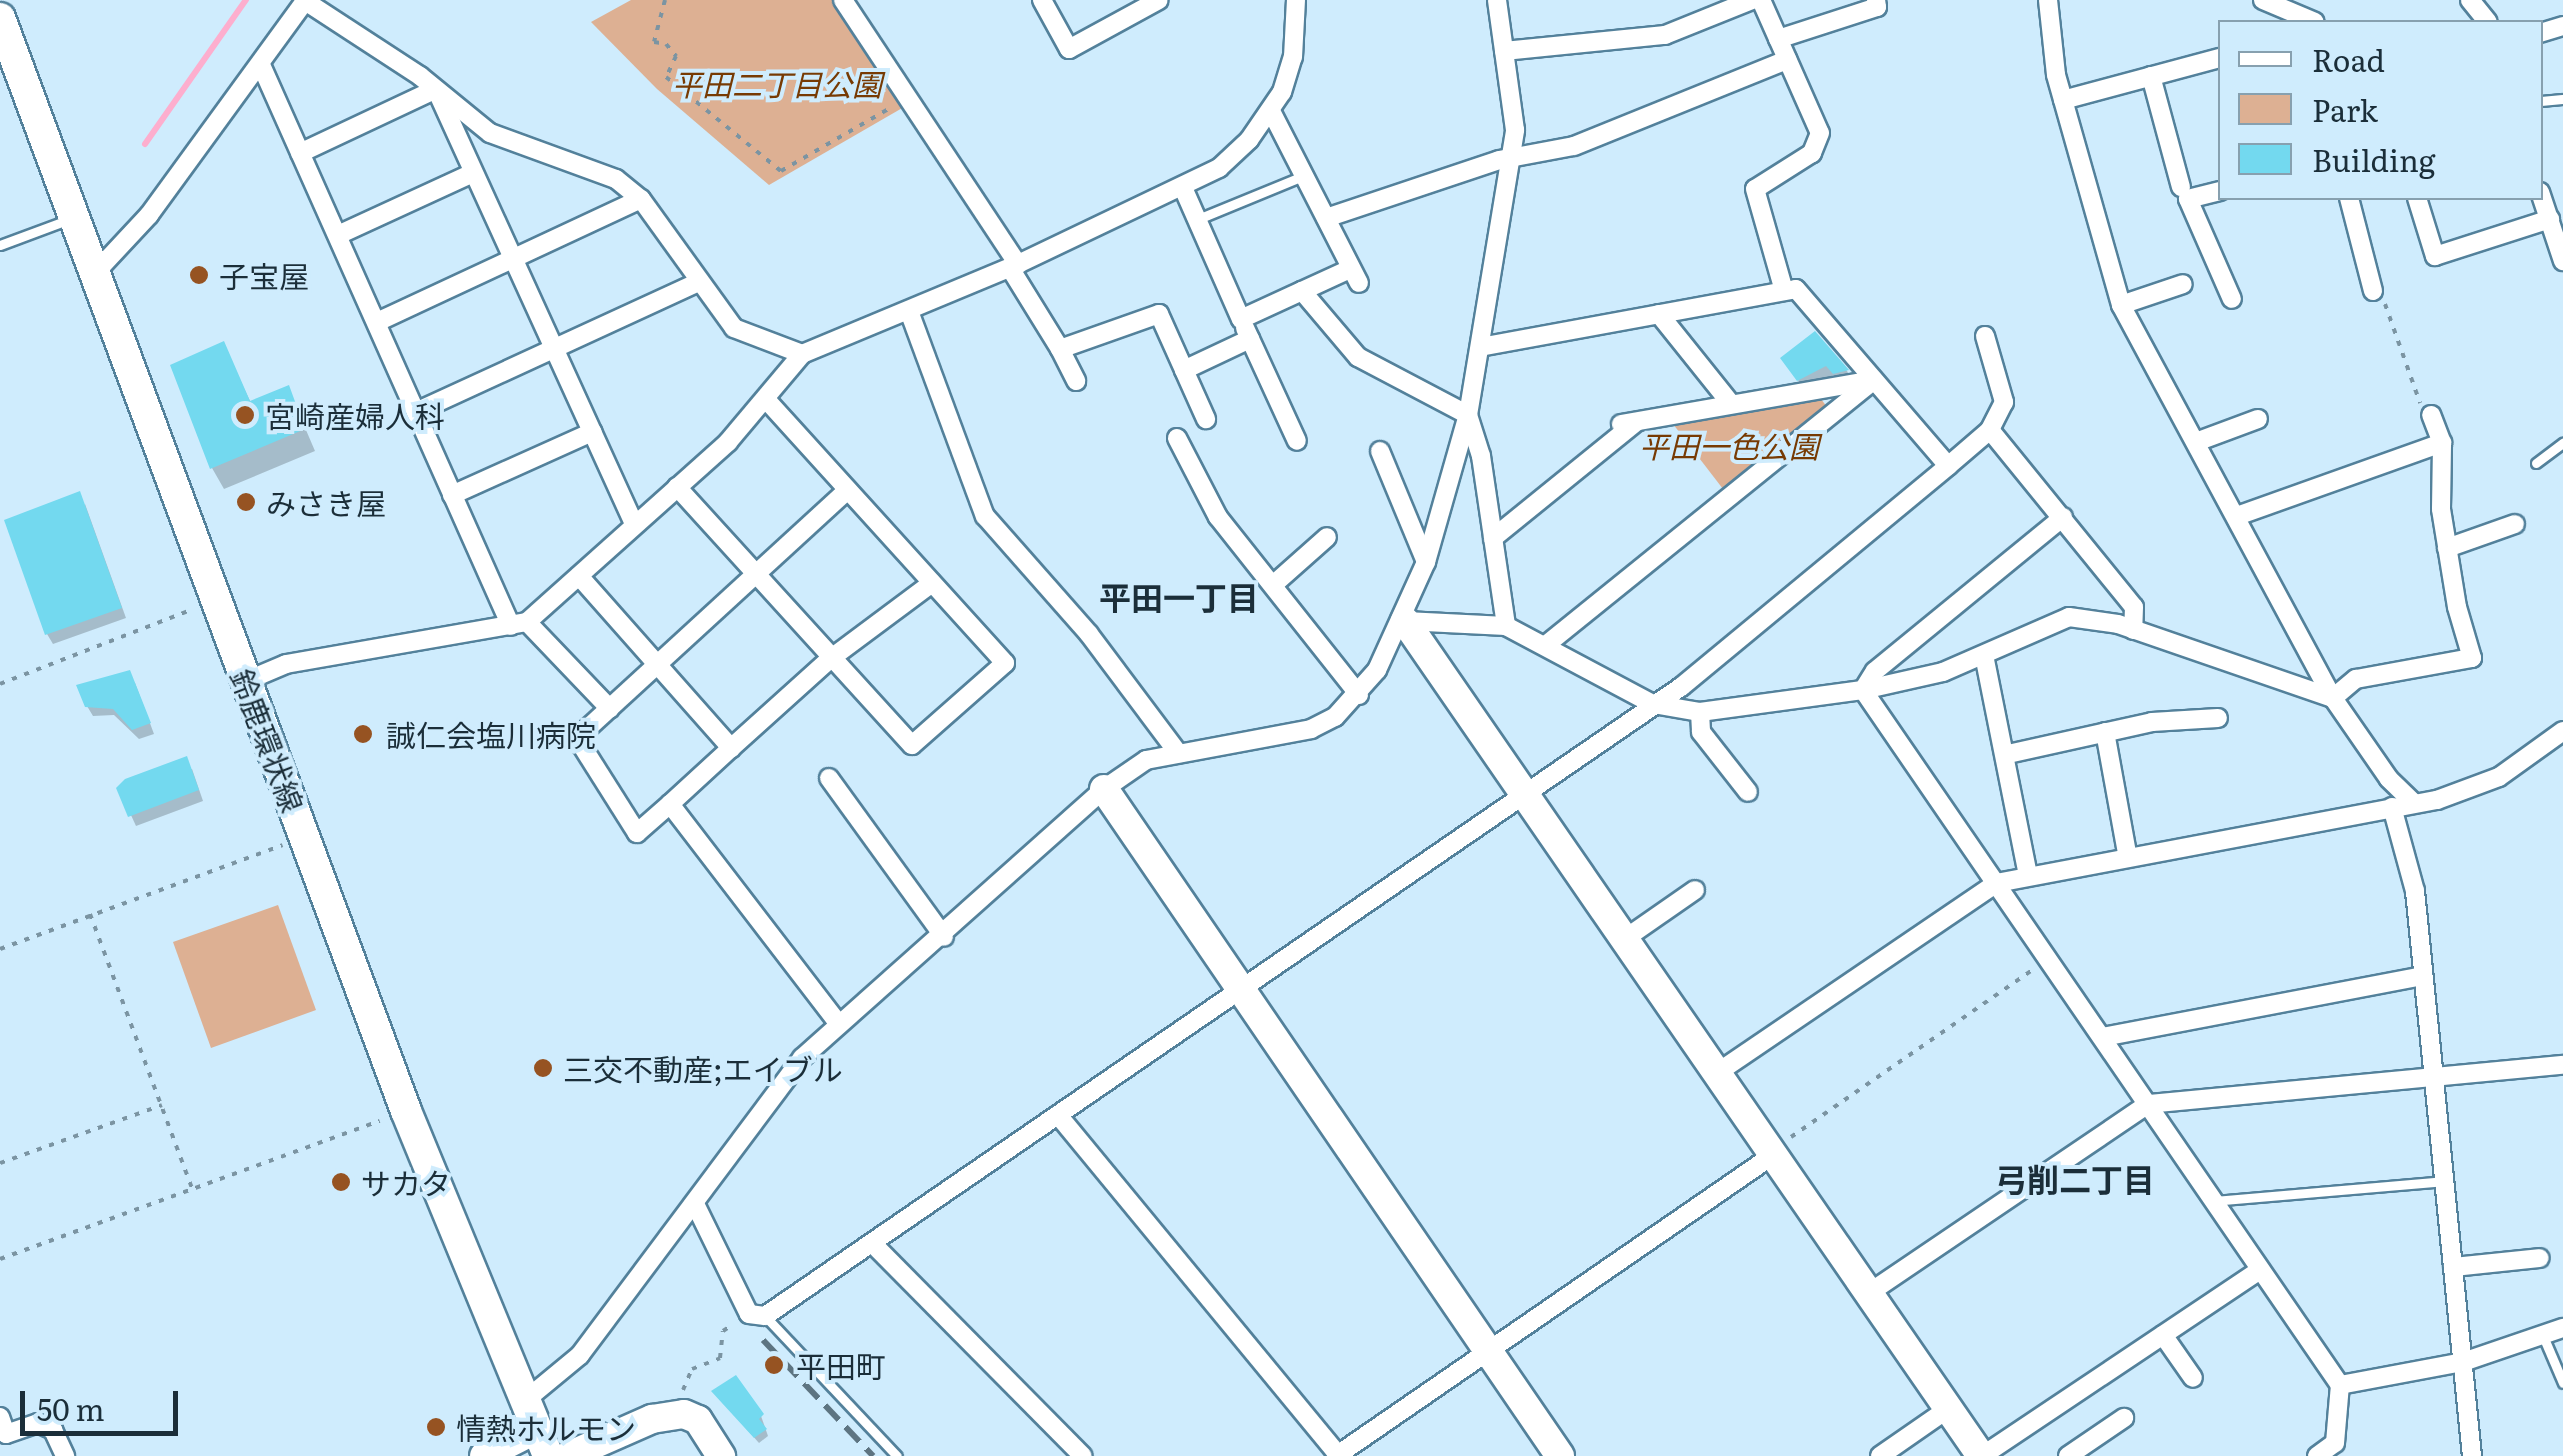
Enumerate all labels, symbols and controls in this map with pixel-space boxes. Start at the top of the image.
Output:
legend [2218,20,2543,200]
text: Road [2312,37,2385,81]
park label: 平田二丁目公園 [672,65,882,101]
text: Park [2312,87,2378,131]
text: Building [2312,137,2436,181]
place label: 子宝屋 [219,257,309,293]
marker: 子宝屋 [188,264,210,286]
place label: 宮崎産婦人科 [265,397,445,433]
marker: 宮崎産婦人科 [234,404,256,426]
park label: 平田一色公園 [1639,427,1819,463]
place label: みさき屋 [266,484,386,520]
marker: みさき屋 [235,491,257,513]
district label: 平田一丁目 [1099,577,1259,615]
street label: 鈴鹿環状線 [224,664,312,816]
place label: 誠仁会塩川病院 [386,716,596,752]
marker: 誠仁会塩川病院 [350,721,376,747]
place label: 三交不動産;エイブル [563,1050,843,1086]
marker: 三交不動産;エイブル [532,1057,554,1079]
district label: 弓削二丁目 [1995,1159,2155,1197]
place label: サカタ [361,1164,451,1200]
marker: サカタ [330,1171,352,1193]
place label: 平田町 [796,1347,886,1383]
marker: 平田町 [761,1352,787,1378]
scale bar [25,1371,182,1433]
text: 50 m [37,1386,105,1430]
place label: 情熱ホルモン [456,1409,636,1445]
marker: 情熱ホルモン [425,1416,447,1438]

